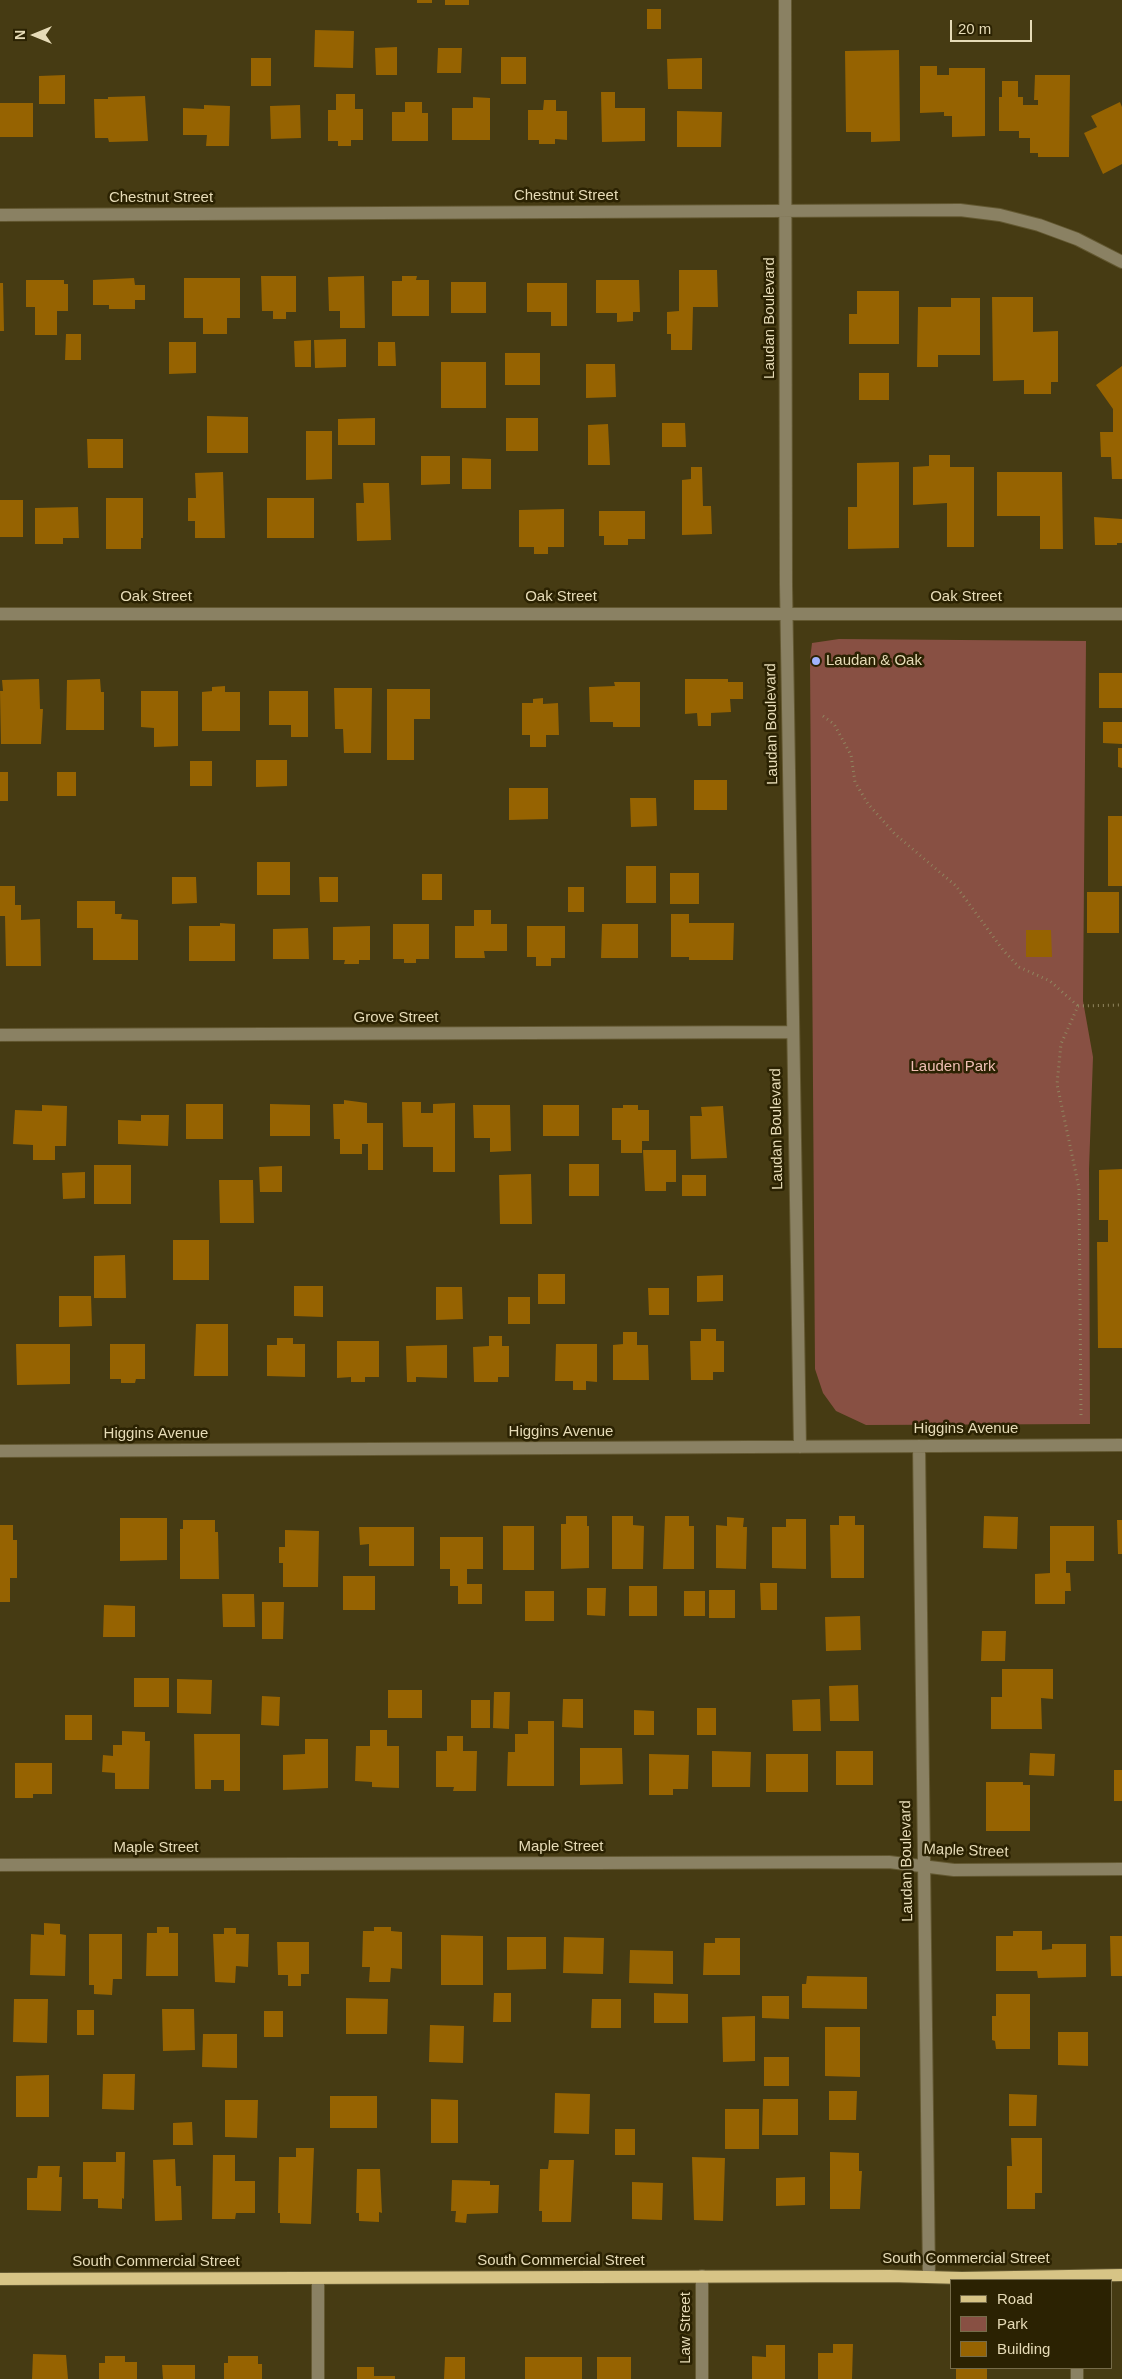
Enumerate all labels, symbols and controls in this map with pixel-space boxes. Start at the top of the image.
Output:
north arrow [10,10,60,60]
scale bar [952,10,1034,42]
text: 20 m [958,20,991,37]
text: N [12,30,28,40]
street label: Chestnut Street [514,187,618,205]
street label: Chestnut Street [109,189,213,207]
street label: Laudan Boulevard [761,257,779,379]
street label: Oak Street [120,588,192,606]
street label: Oak Street [525,588,597,606]
street label: Oak Street [930,588,1002,606]
place label: Laudan & Oak [826,652,922,670]
marker: Laudan & Oak [810,655,822,667]
street label: Laudan Boulevard [762,663,782,785]
street label: Grove Street [353,1009,439,1027]
park label: Lauden Park [910,1058,996,1076]
street label: Laudan Boulevard [767,1068,787,1190]
street label: Higgins Avenue [914,1420,1018,1438]
street label: Higgins Avenue [509,1423,613,1441]
street label: Higgins Avenue [104,1425,208,1443]
street label: Laudan Boulevard [897,1800,917,1922]
street label: Maple Street [518,1838,604,1856]
street label: Maple Street [113,1839,199,1857]
street label: Maple Street [923,1841,1009,1861]
street label: South Commercial Street [882,2250,1050,2268]
street label: South Commercial Street [477,2252,645,2270]
street label: South Commercial Street [72,2253,240,2271]
legend [950,2279,1112,2369]
text: Road [997,2290,1033,2307]
street label: Law Street [677,2292,695,2364]
text: Park [997,2315,1028,2332]
text: Building [997,2340,1050,2357]

